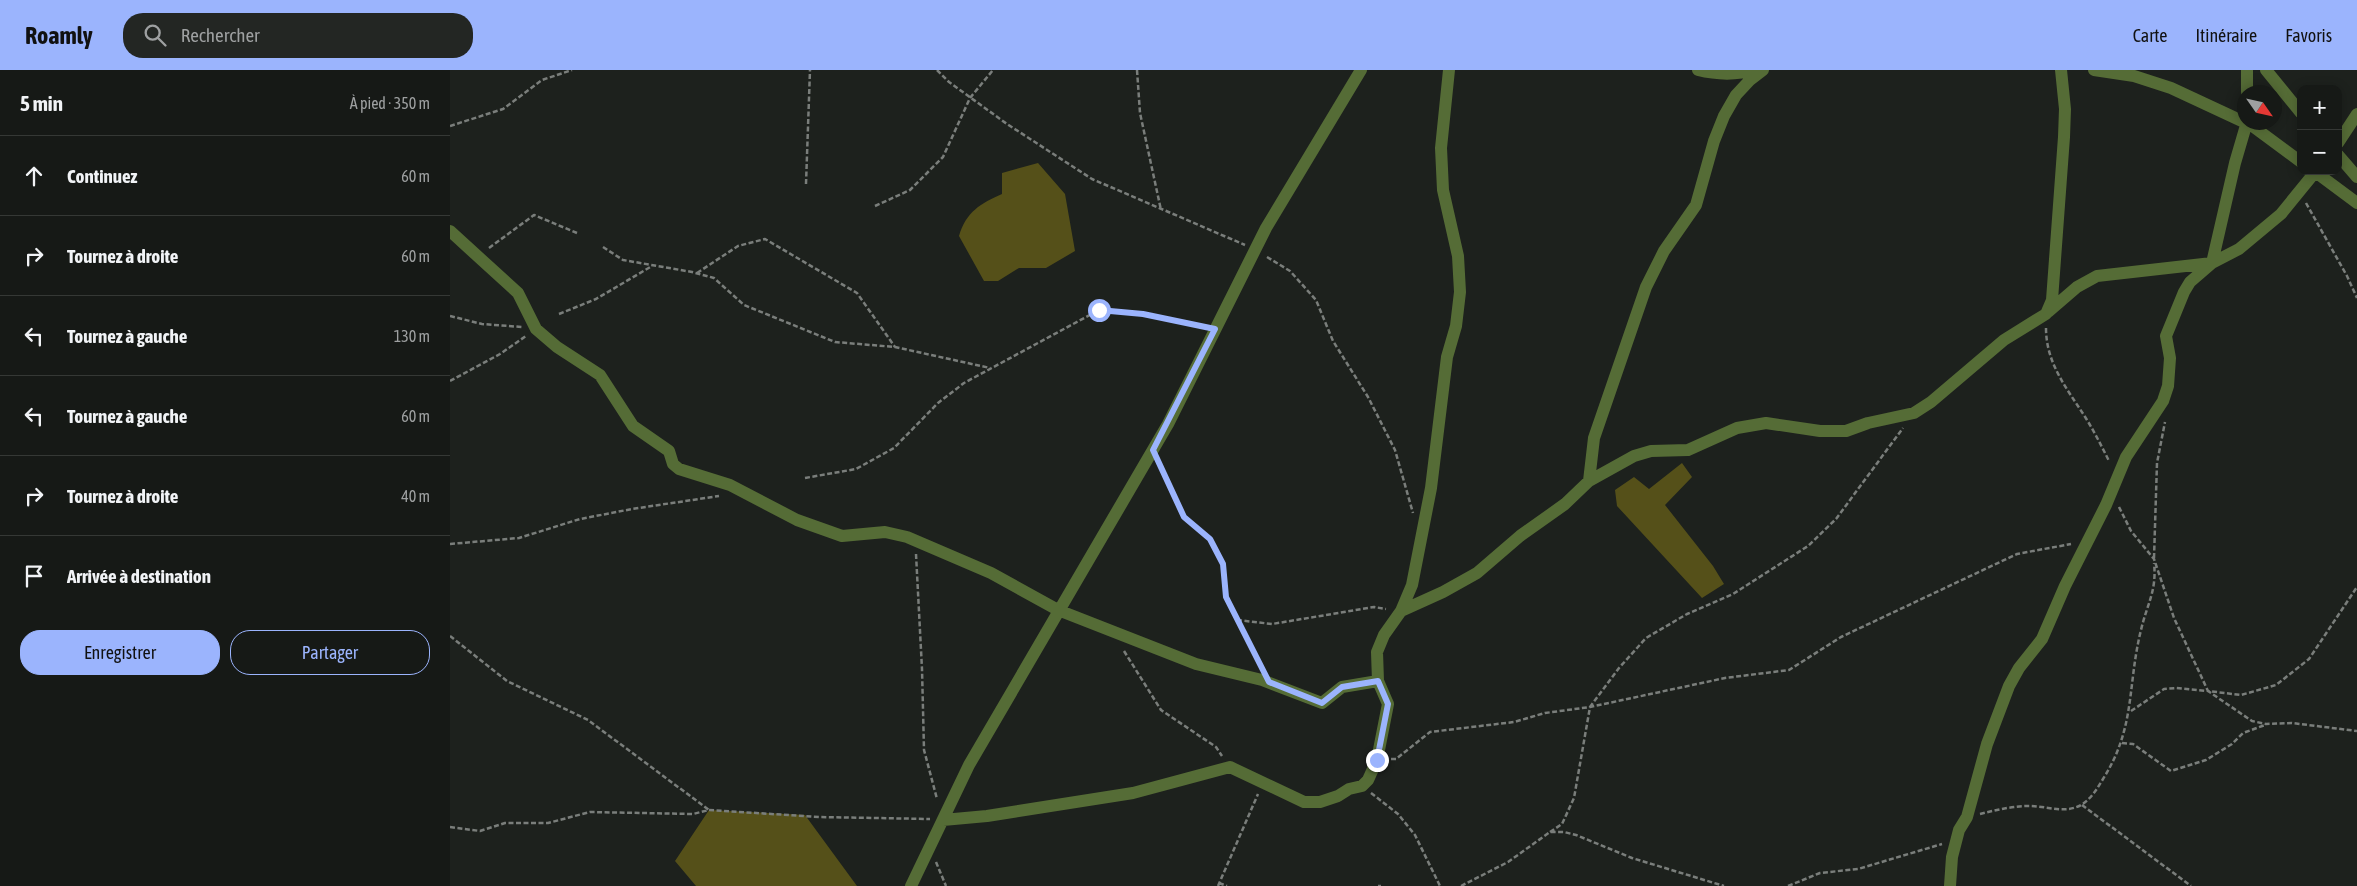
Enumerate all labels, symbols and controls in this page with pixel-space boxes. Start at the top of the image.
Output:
search box [123,13,473,58]
icon: search [141,21,169,49]
text: Roamly [25,22,93,49]
text: Rechercher [181,24,260,46]
text: Carte [2133,25,2167,46]
text: Itinéraire [2195,25,2257,46]
text: Favoris [2285,25,2332,46]
north arrow [2237,85,2282,130]
map controls [2297,85,2342,175]
button: + [2297,85,2342,130]
text: 5 min [20,91,63,115]
text: À pied · 350 m [350,94,430,112]
button: − [2297,130,2342,175]
icon: ahead [20,162,48,190]
text: Continuez [67,165,137,187]
text: 60 m [401,167,430,185]
icon: right [20,242,48,270]
text: Tournez à droite [67,245,178,267]
text: 60 m [401,247,430,265]
route start [1088,299,1111,322]
icon: left [20,322,48,350]
text: Tournez à gauche [67,325,187,347]
text: 130 m [394,327,430,345]
icon: left [20,402,48,430]
text: Tournez à gauche [67,405,187,427]
text: 60 m [401,407,430,425]
icon: right [20,482,48,510]
text: Tournez à droite [67,485,178,507]
text: 40 m [401,487,430,505]
icon: arrive [20,562,48,590]
text: Arrivée à destination [67,565,211,587]
button: Enregistrer [20,630,220,675]
button: Partager [230,630,430,675]
route end [1366,749,1389,772]

